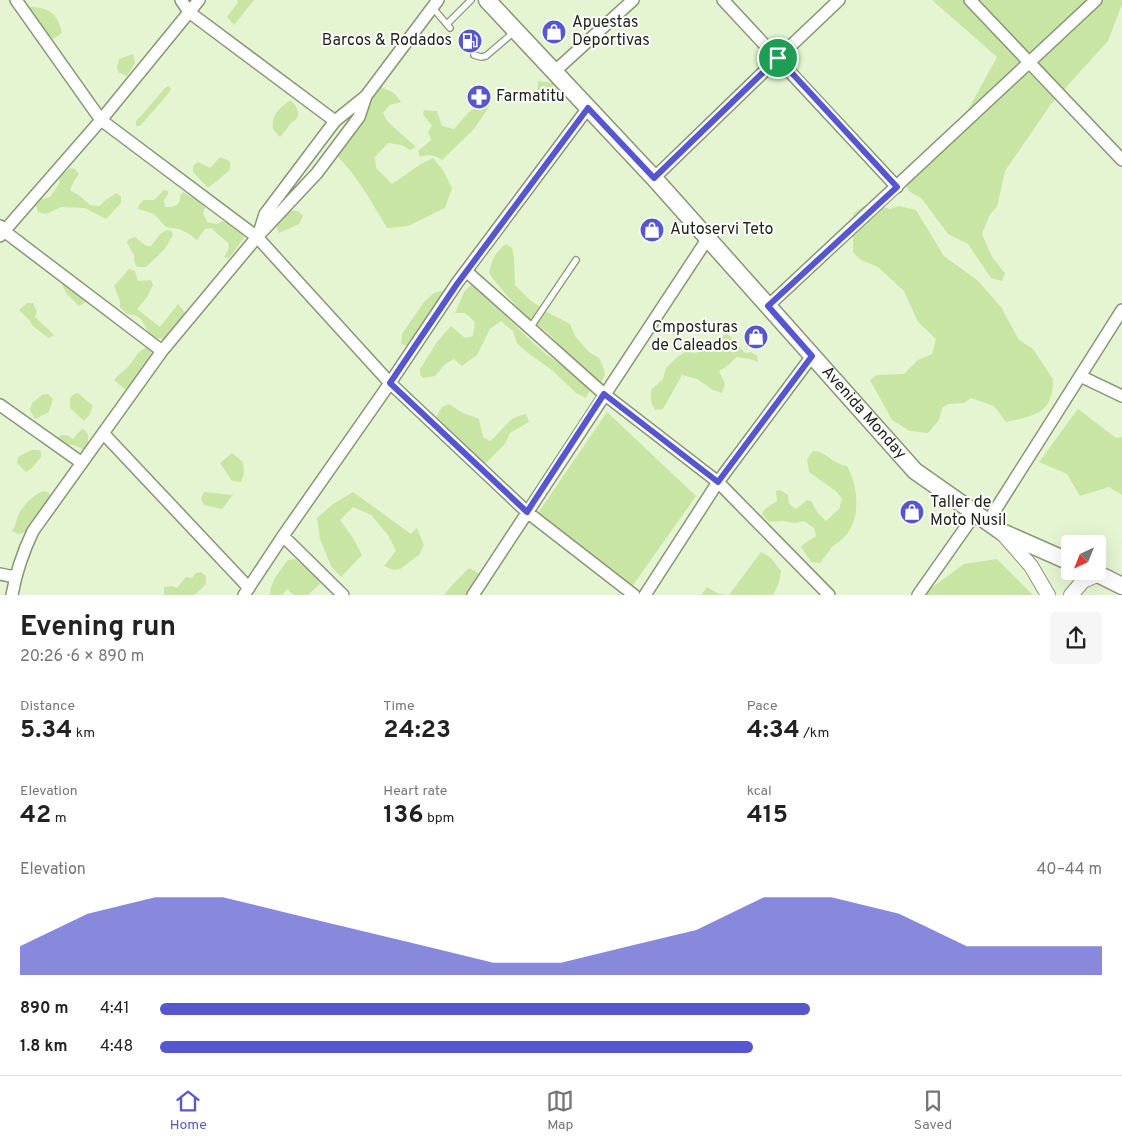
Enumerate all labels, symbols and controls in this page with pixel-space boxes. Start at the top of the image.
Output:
place label: Apuestas Deportivas [572,13,650,51]
shop icon: Apuestas Deportivas [541,19,567,45]
fuel station icon: Barcos & Rodados [457,28,483,54]
place label: Barcos & Rodados [322,31,452,51]
pin [757,37,799,79]
icon: arrive [764,44,792,72]
pharmacy icon: Farmatitu [466,84,492,110]
place label: Farmatitu [496,87,565,107]
shop icon: Autoservi Teto [639,217,665,243]
place label: Autoservi Teto [670,220,774,240]
place label: Cmposturas de Caleados [651,318,738,356]
shop icon: Cmposturas de Caleados [743,324,769,350]
street label: Avenida Monday [817,362,910,464]
place label: Taller de Moto Nusil [930,493,1006,531]
shop icon: Taller de Moto Nusil [899,499,925,525]
north arrow [1061,535,1106,580]
map controls [1061,535,1106,580]
text: Evening run [20,610,176,646]
button: share [1050,612,1102,664]
text: 20:26 · 6 × 890 m [20,647,144,667]
text: Distance [20,698,75,715]
text: Time [383,698,415,715]
text: Pace [747,698,777,715]
text: 5.34 [20,715,72,747]
text: 24:23 [383,715,451,747]
text: 4:34 [747,715,800,747]
text: km [72,725,95,742]
text: /km [800,725,829,742]
text: Elevation [20,783,78,800]
text: Heart rate [383,783,447,800]
text: kcal [747,783,772,800]
text: 42 [20,800,51,832]
text: 136 [383,800,424,832]
text: 415 [747,800,788,832]
text: m [51,810,67,827]
text: bpm [424,810,454,827]
text: Elevation [20,860,86,880]
text: 40–44 m [1036,860,1102,880]
text: 890 m [20,999,68,1019]
text: 4:41 [100,999,129,1019]
text: 1.8 km [20,1037,67,1057]
text: 4:48 [100,1037,133,1057]
tab: Home [170,1087,207,1134]
tab: Map [546,1087,574,1134]
tab: Saved [914,1087,952,1134]

